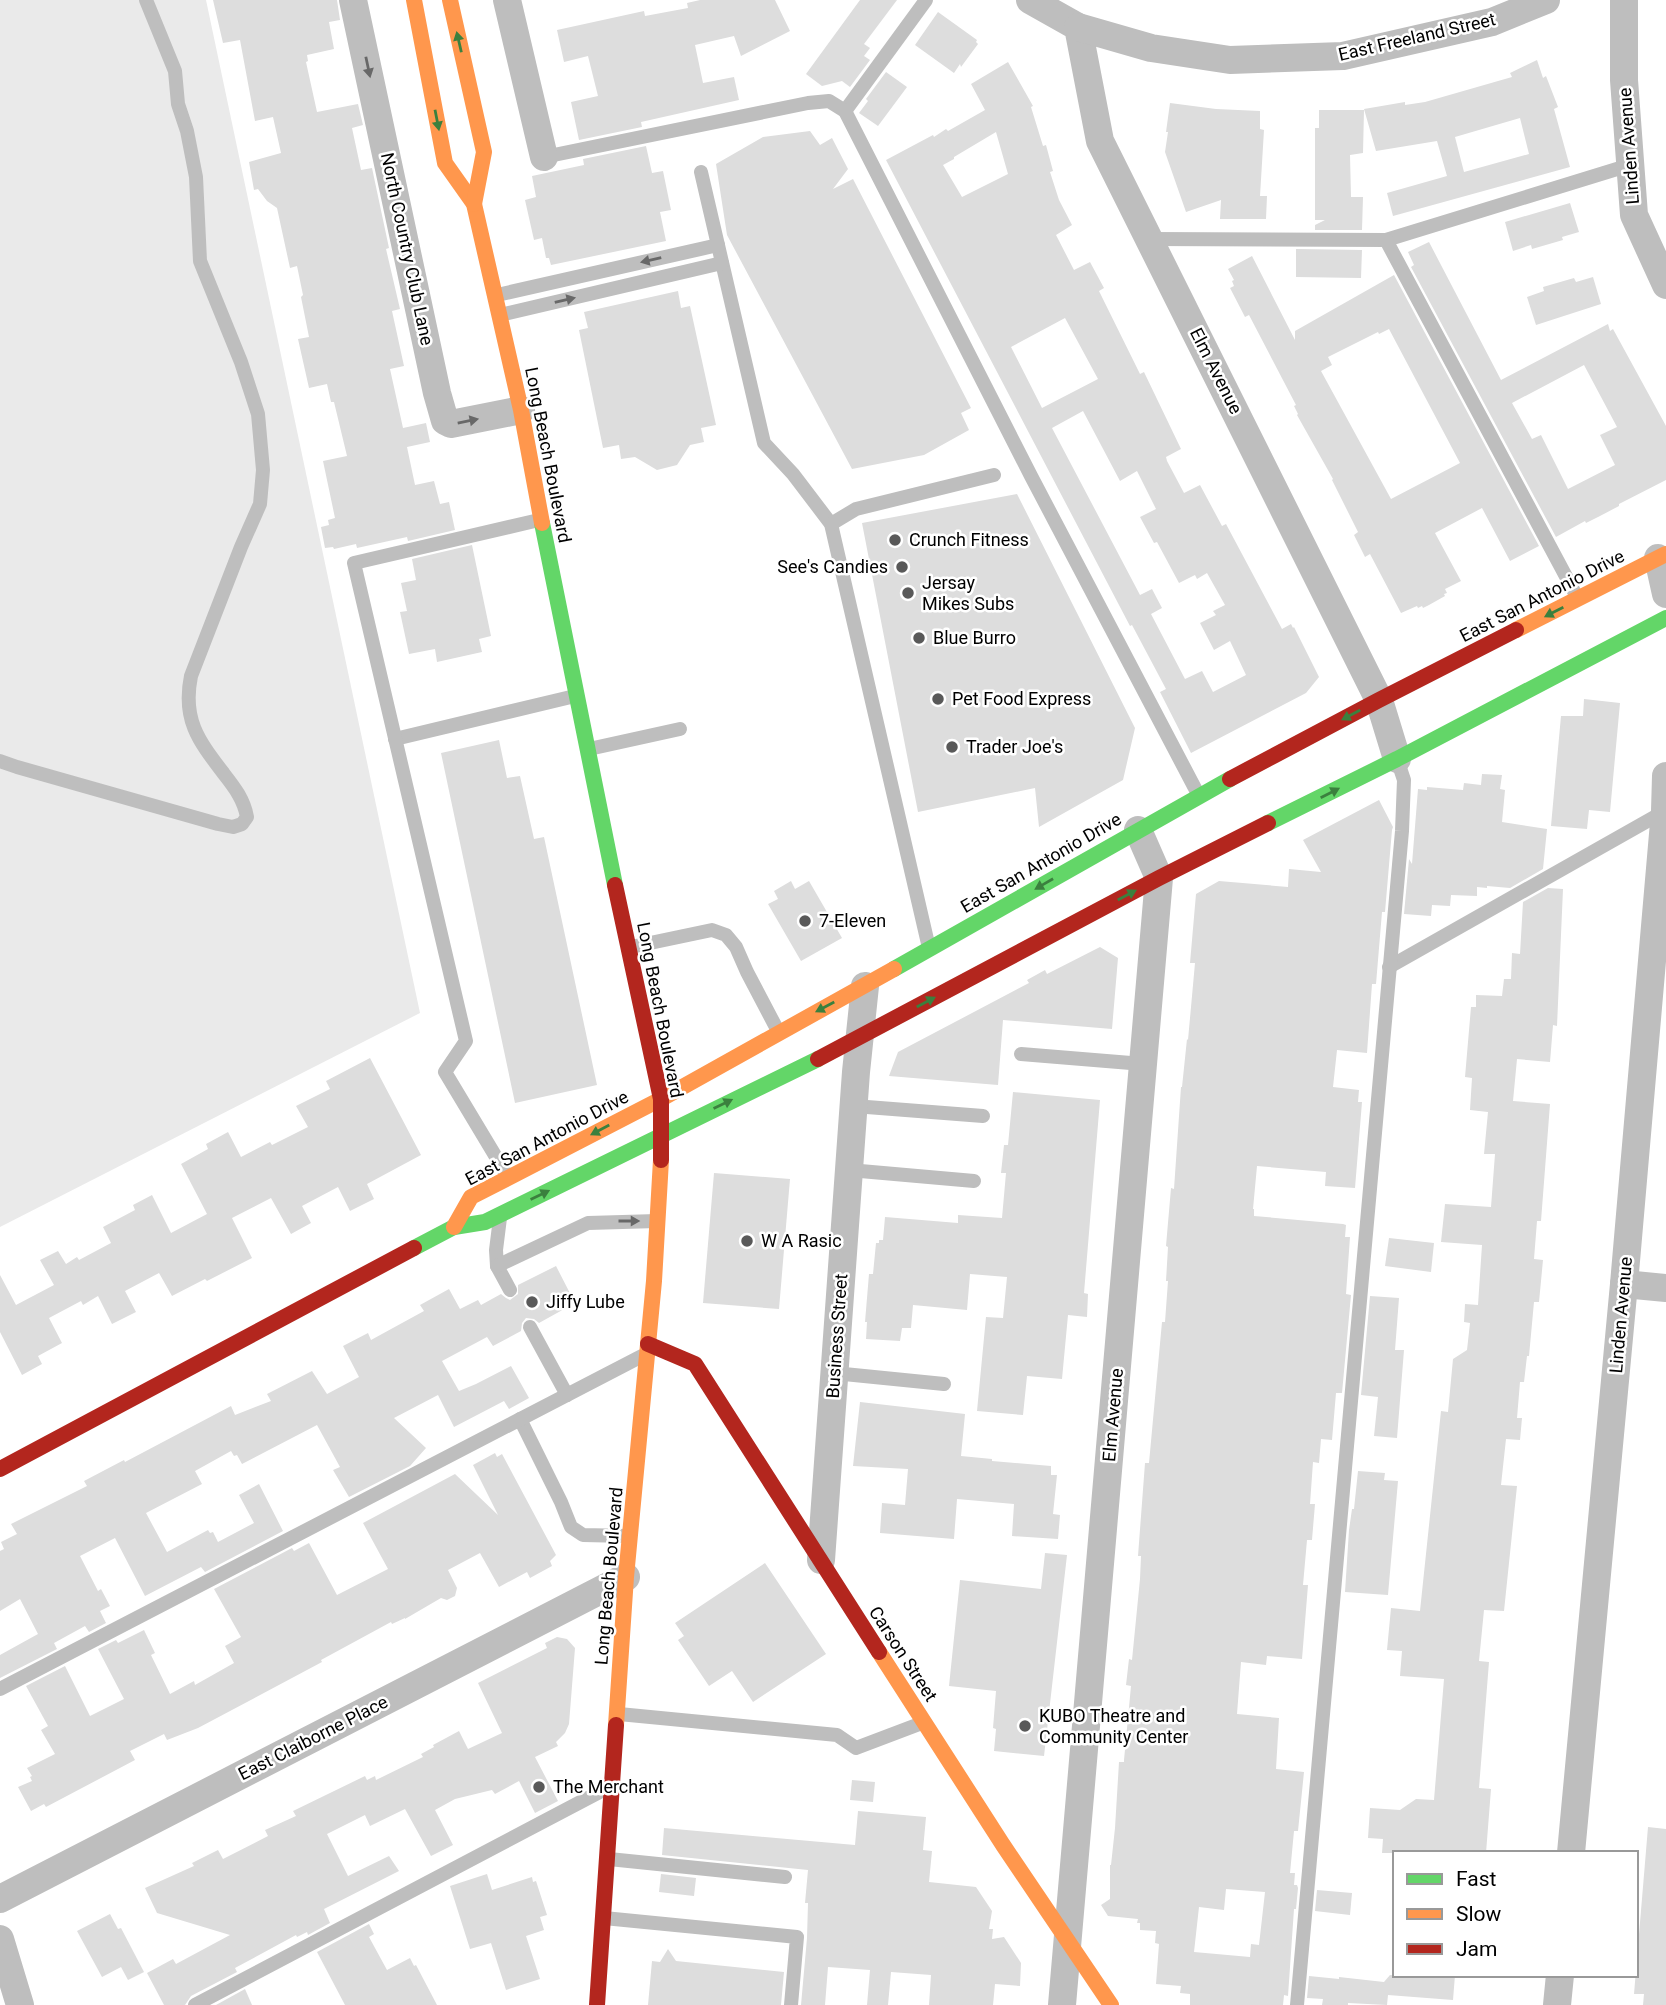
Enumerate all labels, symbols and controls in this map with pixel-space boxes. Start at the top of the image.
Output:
street label: East Freeland Street [1336,8,1498,65]
one-way arrow [454,31,465,53]
one-way arrow [362,56,373,78]
street label: Linden Avenue [1614,87,1643,205]
one-way arrow [432,109,443,131]
street label: North Country Club Lane [377,151,438,347]
one-way arrow [640,255,662,266]
one-way arrow [554,294,576,305]
street label: Elm Avenue [1186,324,1247,417]
street label: Long Beach Boulevard [521,365,576,545]
one-way arrow [457,415,479,426]
place label: Crunch Fitness [909,529,1029,550]
marker: Crunch Fitness [887,532,903,548]
street label: East San Antonio Drive [1456,545,1627,646]
place label: See's Candies [777,556,888,577]
marker: See's Candies [894,559,910,575]
place label: Jersay Mikes Subs [922,572,1014,614]
marker: Jersay Mikes Subs [900,585,916,601]
one-way arrow [1544,607,1564,618]
place label: Blue Burro [933,627,1016,648]
marker: Blue Burro [911,630,927,646]
place label: Pet Food Express [952,688,1091,709]
marker: Pet Food Express [930,691,946,707]
one-way arrow [1341,709,1361,721]
place label: Trader Joe's [966,736,1063,757]
marker: Trader Joe's [944,739,960,755]
one-way arrow [1320,787,1340,798]
street label: East San Antonio Drive [957,808,1125,917]
one-way arrow [1035,877,1054,890]
one-way arrow [1117,889,1137,901]
place label: 7-Eleven [819,910,886,931]
marker: 7-Eleven [797,913,813,929]
street label: Long Beach Boulevard [633,920,688,1100]
one-way arrow [917,997,937,1009]
one-way arrow [815,1001,834,1013]
street label: East San Antonio Drive [462,1086,632,1189]
one-way arrow [713,1099,733,1110]
one-way arrow [590,1124,610,1136]
one-way arrow [530,1189,550,1200]
one-way arrow [618,1215,640,1227]
place label: W A Rasic [761,1230,842,1251]
marker: W A Rasic [739,1233,755,1249]
street label: Linden Avenue [1605,1256,1636,1374]
street label: Business Street [822,1273,851,1399]
place label: Jiffy Lube [546,1291,625,1312]
marker: Jiffy Lube [524,1294,540,1310]
street label: Elm Avenue [1098,1367,1127,1463]
street label: Long Beach Boulevard [590,1486,627,1666]
street label: Carson Street [865,1602,942,1705]
street label: East Claiborne Place [235,1691,391,1784]
place label: KUBO Theatre and Community Center [1039,1705,1188,1747]
marker: KUBO Theatre and Community Center [1017,1718,1033,1734]
place label: The Merchant [553,1776,664,1797]
marker: The Merchant [531,1779,547,1795]
legend [1393,1851,1638,1977]
text: Fast [1456,1867,1497,1891]
text: Slow [1456,1902,1502,1926]
text: Jam [1456,1937,1497,1961]

